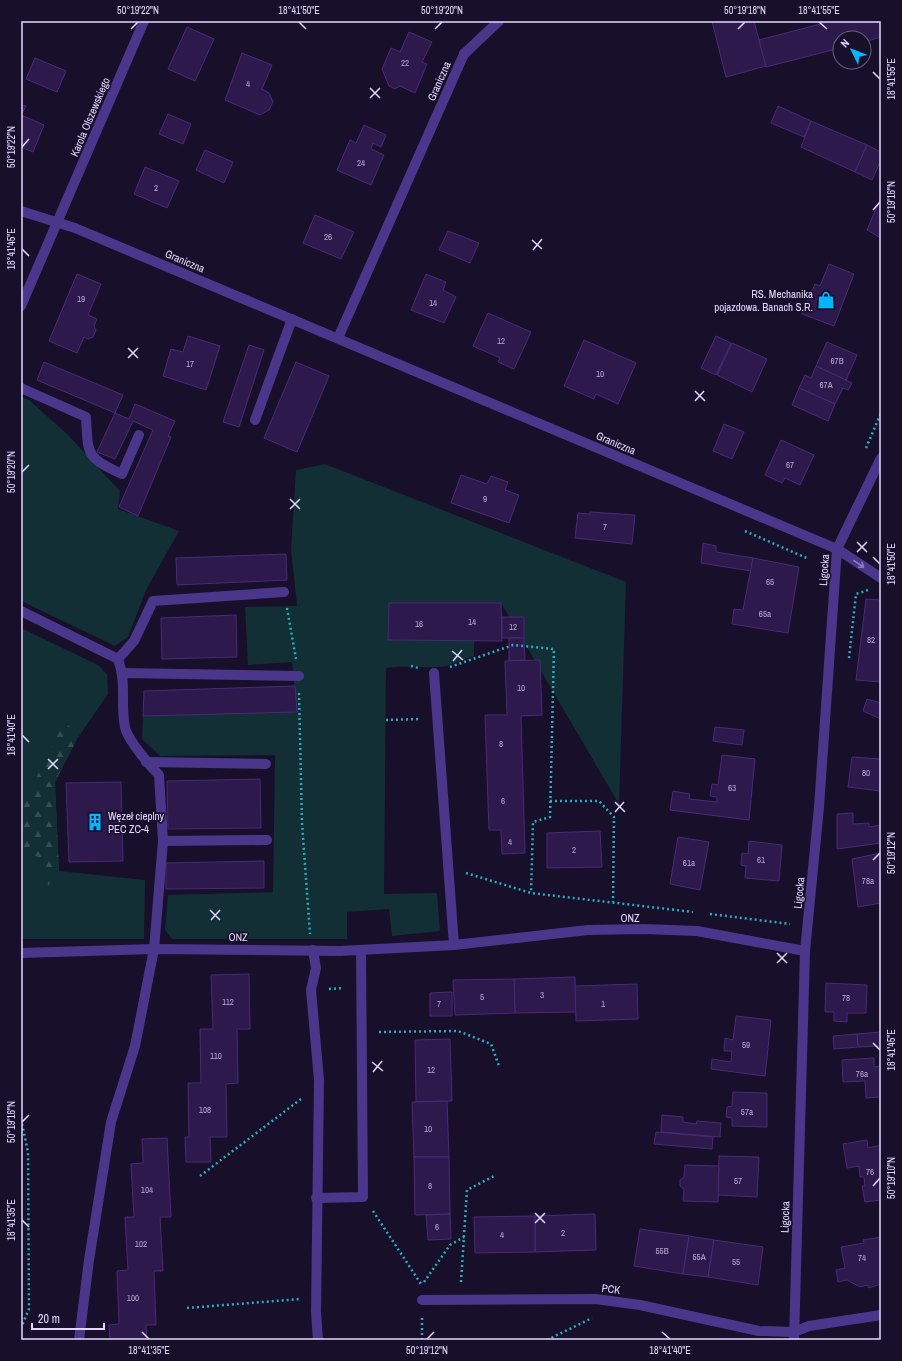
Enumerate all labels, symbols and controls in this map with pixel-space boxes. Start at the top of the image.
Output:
text: 50°19'22"N [117,4,159,17]
text: 18°41'50"E [278,4,320,17]
text: 50°19'20"N [421,4,463,17]
text: 50°19'18"N [724,4,766,17]
text: 18°41'55"E [798,4,840,17]
north arrow [832,30,872,70]
text: N [837,36,852,50]
house number: 22 [401,57,409,69]
text: 18°41'55"E [885,58,898,100]
street label: Graniczna [424,59,454,103]
street label: Karola Olszewskiego [67,75,113,159]
house number: 4 [246,78,250,90]
text: 50°19'22"N [5,126,18,168]
house number: 24 [357,157,365,169]
text: 50°19'16"N [885,181,898,223]
house number: 2 [154,182,158,194]
text: 18°41'45"E [5,228,18,270]
house number: 26 [324,231,332,243]
street label: Graniczna [163,246,207,276]
place label: RS. Mechanika pojazdowa. Banach S.R. [714,287,813,314]
shop icon: RS. Mechanika pojazdowa. Banach S.R. [816,290,836,310]
house number: 19 [77,293,85,305]
house number: 14 [429,297,437,309]
house number: 12 [497,335,505,347]
house number: 67B [830,355,844,367]
house number: 17 [186,358,194,370]
house number: 10 [596,368,604,380]
house number: 67A [819,379,833,391]
street label: Graniczna [594,428,638,458]
text: 50°19'20"N [5,451,18,493]
house number: 67 [786,459,794,471]
house number: 9 [483,493,487,505]
house number: 7 [603,521,607,533]
text: 18°41'50"E [885,543,898,585]
street label: Ligocka [816,554,832,586]
one-way arrow [853,560,864,568]
house number: 65 [766,576,774,588]
house number: 65a [759,608,771,620]
house number: 14 [468,616,476,628]
house number: 16 [415,618,423,630]
house number: 12 [509,621,517,633]
house number: 82 [867,634,875,646]
house number: 10 [517,682,525,694]
text: 18°41'40"E [5,714,18,756]
house number: 8 [499,738,503,750]
house number: 80 [862,767,870,779]
house number: 63 [728,782,736,794]
house number: 6 [501,795,505,807]
place label: Węzeł cieplny PEC ZC-4 [108,809,164,836]
building icon: Węzeł cieplny PEC ZC-4 [85,812,105,832]
text: 50°19'12"N [885,832,898,874]
house number: 4 [508,836,512,848]
house number: 2 [572,844,576,856]
house number: 61 [757,854,765,866]
house number: 61a [683,857,695,869]
house number: 78a [862,875,874,887]
street label: Ligocka [791,877,807,909]
street label: ONZ [620,911,640,925]
street label: ONZ [228,930,248,944]
house number: 3 [540,989,544,1001]
house number: 5 [480,991,484,1003]
house number: 78 [842,992,850,1004]
house number: 112 [222,996,234,1008]
house number: 7 [437,998,441,1010]
house number: 1 [601,998,605,1010]
text: 18°41'45"E [885,1029,898,1071]
house number: 59 [742,1039,750,1051]
house number: 110 [210,1050,222,1062]
house number: 12 [427,1064,435,1076]
house number: 76a [856,1068,868,1080]
text: 50°19'16"N [5,1101,18,1143]
house number: 108 [199,1104,211,1116]
house number: 57a [741,1106,753,1118]
house number: 10 [424,1123,432,1135]
text: 50°19'10"N [885,1157,898,1199]
house number: 76 [866,1166,874,1178]
house number: 57 [734,1175,742,1187]
house number: 8 [428,1180,432,1192]
house number: 104 [141,1184,153,1196]
text: 18°41'35"E [5,1199,18,1241]
street label: Ligocka [777,1201,793,1233]
house number: 6 [435,1221,439,1233]
house number: 2 [561,1227,565,1239]
house number: 4 [500,1229,504,1241]
house number: 102 [135,1238,147,1250]
house number: 55B [655,1245,669,1257]
house number: 55A [692,1251,706,1263]
house number: 74 [858,1252,866,1264]
house number: 55 [732,1256,740,1268]
street label: PCK [601,1281,621,1297]
house number: 100 [127,1292,139,1304]
scale bar [32,1305,104,1331]
text: 20 m [38,1311,60,1327]
text: 18°41'35"E [128,1344,170,1357]
text: 50°19'12"N [406,1344,448,1357]
text: 18°41'40"E [649,1344,691,1357]

